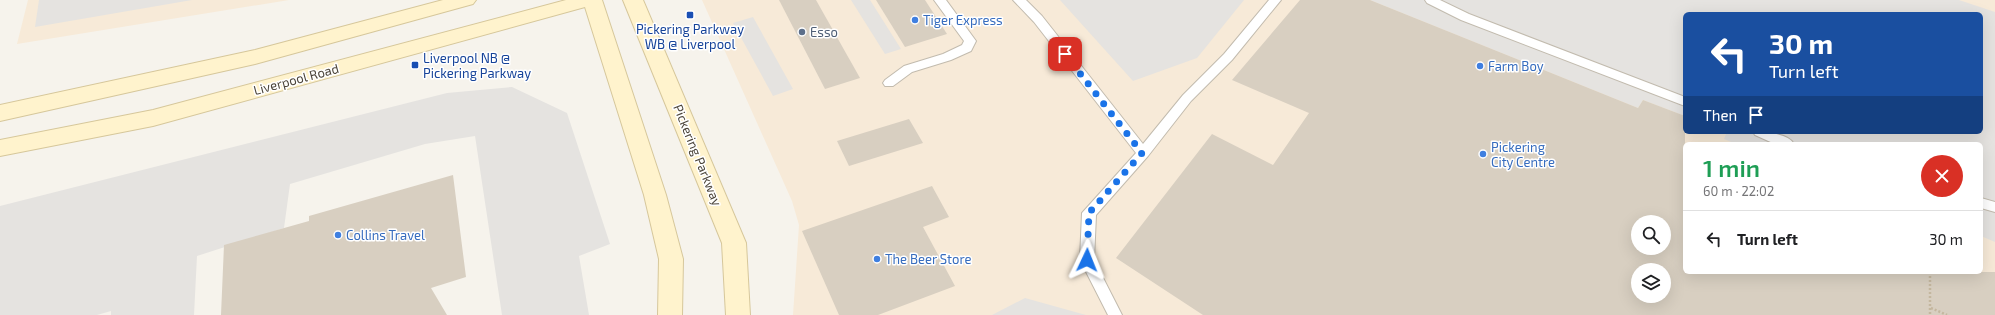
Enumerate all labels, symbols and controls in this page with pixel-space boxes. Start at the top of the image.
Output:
marker: Pickering Parkway WB @ Liverpool [685,10,695,20]
place label: Tiger Express [923,12,1003,28]
marker: Tiger Express [910,15,920,25]
place label: Pickering Parkway WB @ Liverpool [636,21,744,52]
place label: Esso [810,24,838,40]
text: 30 m [1769,26,1833,60]
marker: Esso [797,27,807,37]
icon: left [1703,28,1755,80]
pin [1048,37,1082,71]
icon: arrive [1054,43,1076,65]
place label: Liverpool NB @ Pickering Parkway [423,50,531,81]
place label: Farm Boy [1488,58,1544,74]
street label: Liverpool Road [252,60,340,98]
marker: Liverpool NB @ Pickering Parkway [410,60,420,70]
text: Turn left [1769,60,1839,82]
marker: Farm Boy [1475,61,1485,71]
street label: Pickering Parkway [670,102,726,208]
icon: arrive [1745,104,1767,126]
text: Then [1703,106,1737,124]
place label: Pickering City Centre [1491,139,1555,170]
marker: Pickering City Centre [1478,149,1488,159]
text: 1 min [1703,153,1760,182]
button: close [1921,155,1963,197]
text: 60 m · 22:02 [1703,183,1774,199]
map controls [1631,215,1671,303]
button: search [1631,215,1671,255]
place label: Collins Travel [346,227,425,243]
icon: left [1703,228,1725,250]
marker: Collins Travel [333,230,343,240]
text: Turn left [1737,230,1798,248]
text: 30 m [1929,230,1963,248]
position arrow [1066,239,1108,281]
place label: The Beer Store [885,251,971,267]
marker: The Beer Store [872,254,882,264]
button: layers [1631,263,1671,303]

